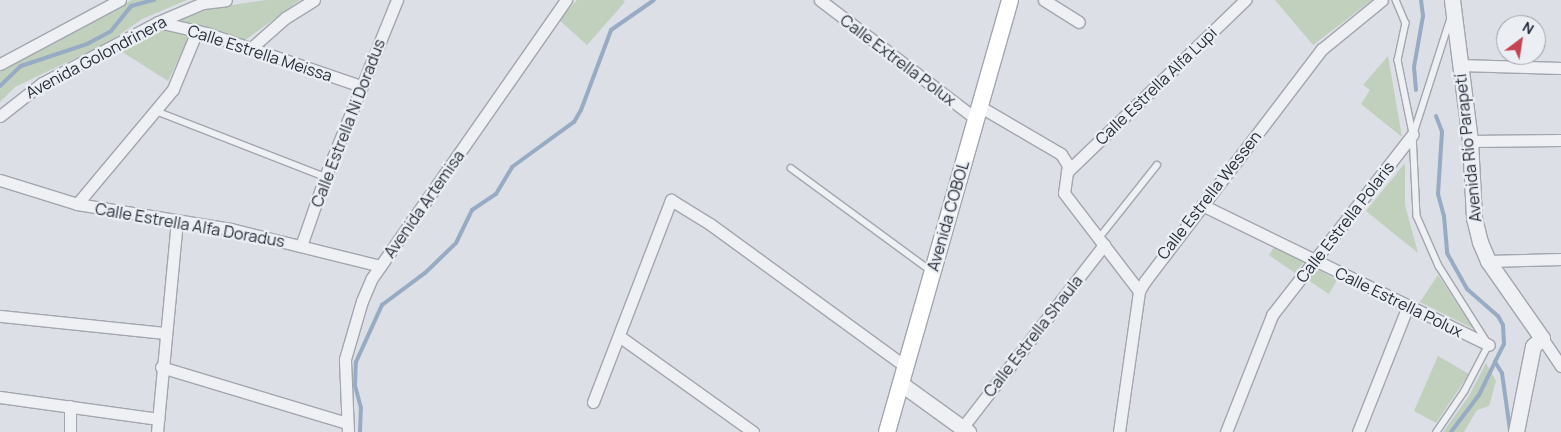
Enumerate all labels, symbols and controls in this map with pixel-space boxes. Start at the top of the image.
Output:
street label: Calle Extrella Polux [836,10,960,110]
street label: Avenida Golondrinera [22,12,170,102]
north arrow [1496,15,1546,65]
text: N [1519,17,1538,38]
street label: Calle Estrella Meissa [185,21,335,85]
street label: Calle Estrella Alfa Lupi [1091,23,1221,149]
street label: Calle Estrella Ni Doradus [307,36,389,210]
street label: Avenida Río Parapetí [1451,73,1485,223]
street label: Calle Estrella Wessen [1153,127,1265,263]
street label: Avenida Artemisa [380,147,468,261]
street label: Calle Estrella Polaris [1292,158,1398,286]
street label: Avenida COBOL [923,159,973,273]
street label: Calle Estrella Alfa Doradus [94,199,286,251]
street label: Calle Estrella Polux [1332,263,1466,341]
street label: Calle Estrella Shaula [980,271,1086,401]

